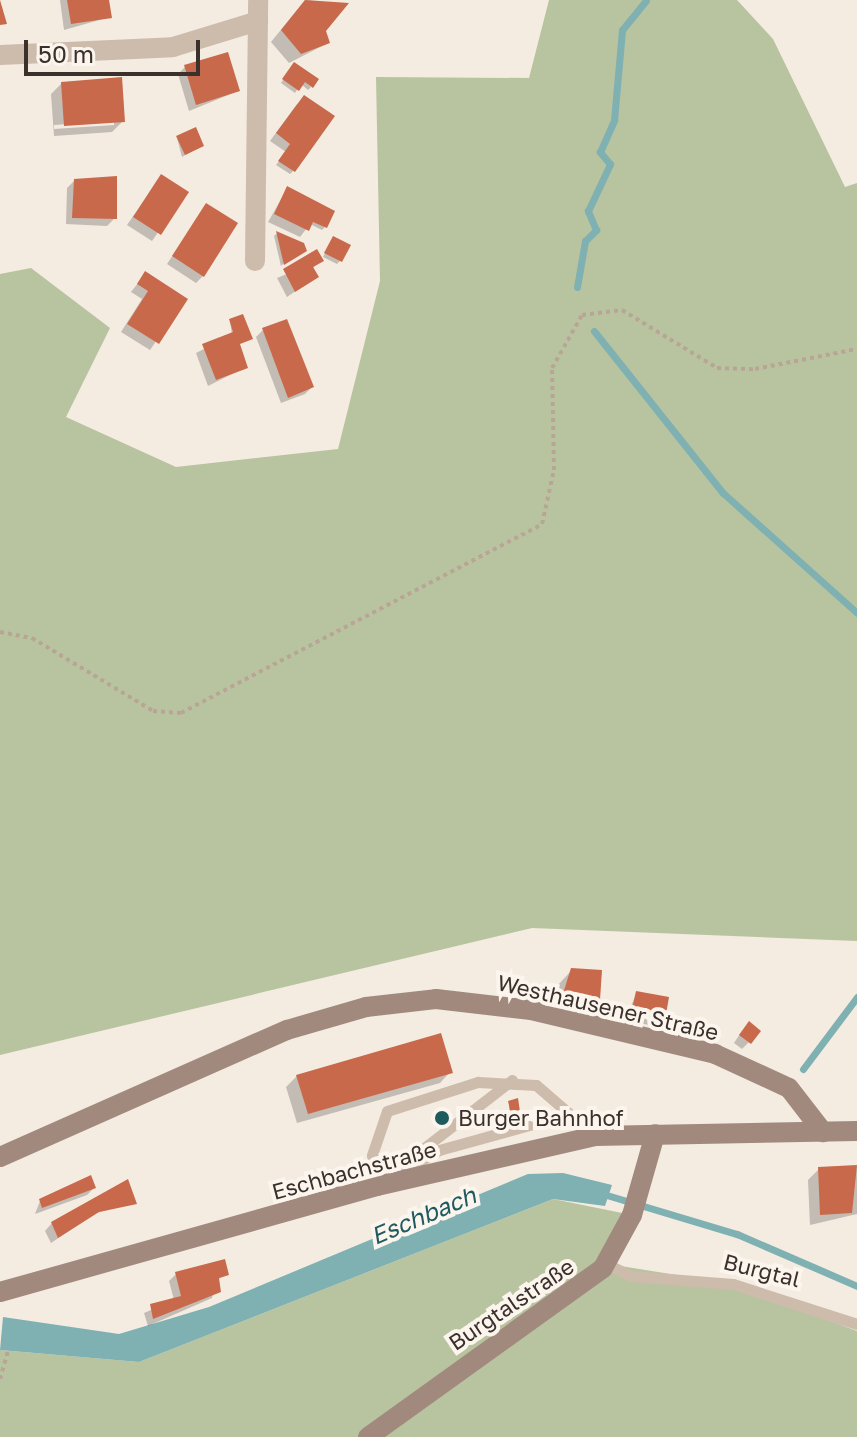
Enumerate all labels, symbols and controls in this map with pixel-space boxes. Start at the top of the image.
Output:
scale bar [28,24,204,74]
text: 50 m [38,39,94,68]
street label: Westhausener Straße [495,969,721,1045]
place label: Burger Bahnhof [458,1105,624,1131]
marker: Burger Bahnhof [433,1109,451,1127]
street label: Eschbachstraße [269,1135,439,1205]
water label: Eschbach [366,1180,480,1250]
street label: Burgtal [721,1248,803,1292]
street label: Burgtalstraße [444,1253,578,1355]

